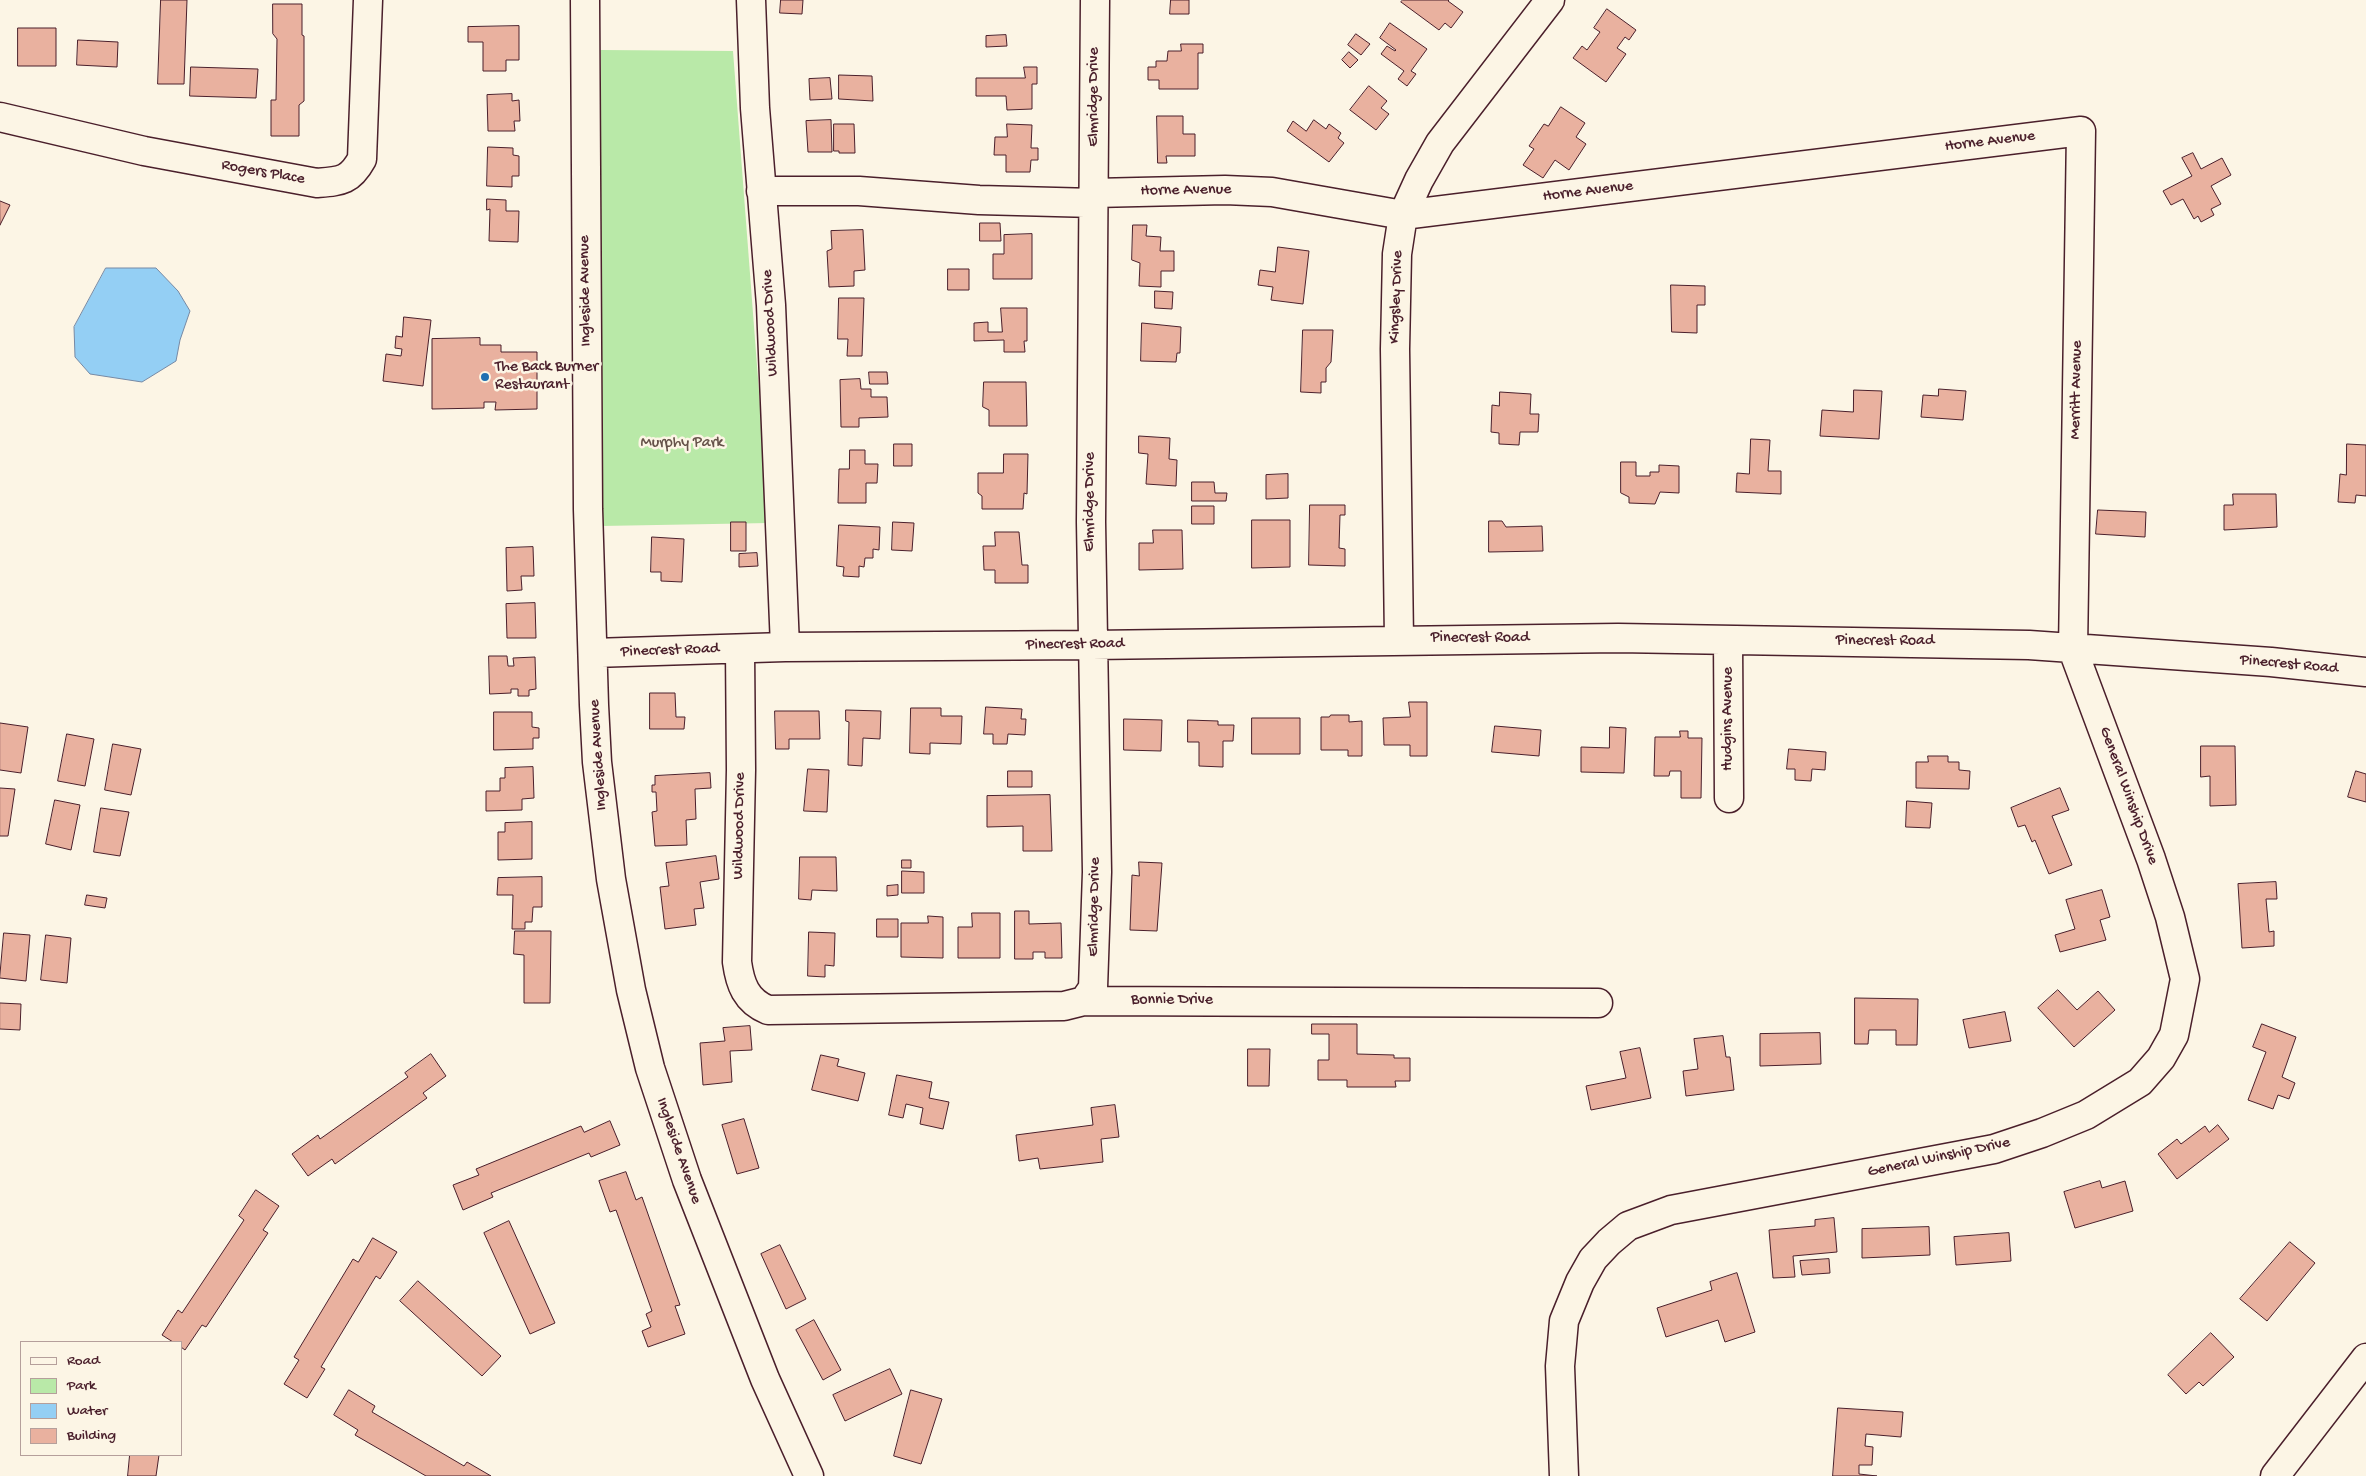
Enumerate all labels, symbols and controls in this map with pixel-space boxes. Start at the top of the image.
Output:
street label: Elmridge Drive [1085,47,1105,147]
street label: Horne Avenue [1944,127,2036,157]
street label: Rogers Place [220,156,306,190]
street label: Horne Avenue [1542,177,1634,207]
street label: Horne Avenue [1140,181,1232,201]
street label: Ingleside Avenue [575,235,597,347]
street label: Kingsley Drive [1386,250,1408,344]
street label: Wildwood Drive [759,269,783,377]
street label: Merritt Avenue [2067,340,2087,440]
place label: The Back Burner Restaurant [495,358,598,396]
marker: The Back Burner Restaurant [479,371,491,383]
park label: Murphy Park [641,434,723,454]
street label: Elmridge Drive [1081,452,1101,552]
street label: Pinecrest Road [1431,629,1529,649]
street label: Pinecrest Road [1836,632,1934,652]
street label: Pinecrest Road [1026,635,1124,655]
street label: Pinecrest Road [620,640,720,662]
street label: Pinecrest Road [2239,651,2339,679]
street label: Hudgins Avenue [1719,667,1739,771]
street label: Ingleside Avenue [586,699,612,811]
street label: General Winship Drive [2094,724,2162,868]
street label: Wildwood Drive [729,772,751,880]
street label: Elmridge Drive [1085,857,1105,957]
street label: Bonnie Drive [1131,991,1213,1011]
street label: Ingleside Avenue [651,1095,705,1207]
street label: General Winship Drive [1866,1134,2012,1182]
legend [20,1341,182,1456]
text: Road [67,1352,100,1370]
text: Park [67,1377,96,1395]
text: Water [67,1402,107,1420]
text: Building [67,1427,116,1445]

